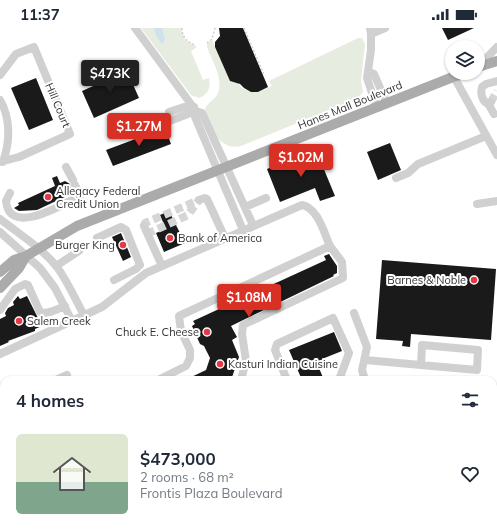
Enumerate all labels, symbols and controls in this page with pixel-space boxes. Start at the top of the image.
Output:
text: 11:37 [20,5,60,24]
map controls [445,40,485,80]
button: layers [445,40,485,80]
pin: $473K [82,60,138,94]
text: $473K [90,65,130,81]
street label: Hanes Mall Boulevard [296,78,404,132]
street label: Hill Court [42,81,74,130]
pin: $1.27M [106,113,172,147]
text: $1.27M [116,118,162,134]
pin: $1.02M [268,144,334,178]
text: $1.02M [278,149,324,165]
place label: Allegacy Federal Credit Union [56,184,140,211]
marker: Allegacy Federal Credit Union [43,192,53,202]
place label: Bank of America [178,231,262,245]
marker: Bank of America [165,233,175,243]
place label: Burger King [55,238,115,252]
marker: Burger King [118,240,128,250]
place label: Barnes & Noble [387,273,466,287]
marker: Barnes & Noble [469,275,479,285]
pin: $1.08M [216,284,282,318]
text: $1.08M [226,289,272,305]
place label: Salem Creek [27,314,91,328]
marker: Salem Creek [14,316,24,326]
place label: Chuck E. Cheese [115,325,199,339]
marker: Chuck E. Cheese [202,327,212,337]
place label: Kasturi Indian Cuisine [228,357,338,371]
marker: Kasturi Indian Cuisine [215,359,225,369]
icon: filters [459,389,481,411]
text: 4 homes [16,390,84,411]
text: $473,000 [140,448,216,469]
icon: home [48,450,96,498]
icon: heart [459,463,481,485]
text: 2 rooms · 68 m² [140,469,234,485]
text: Frontis Plaza Boulevard [140,485,282,501]

